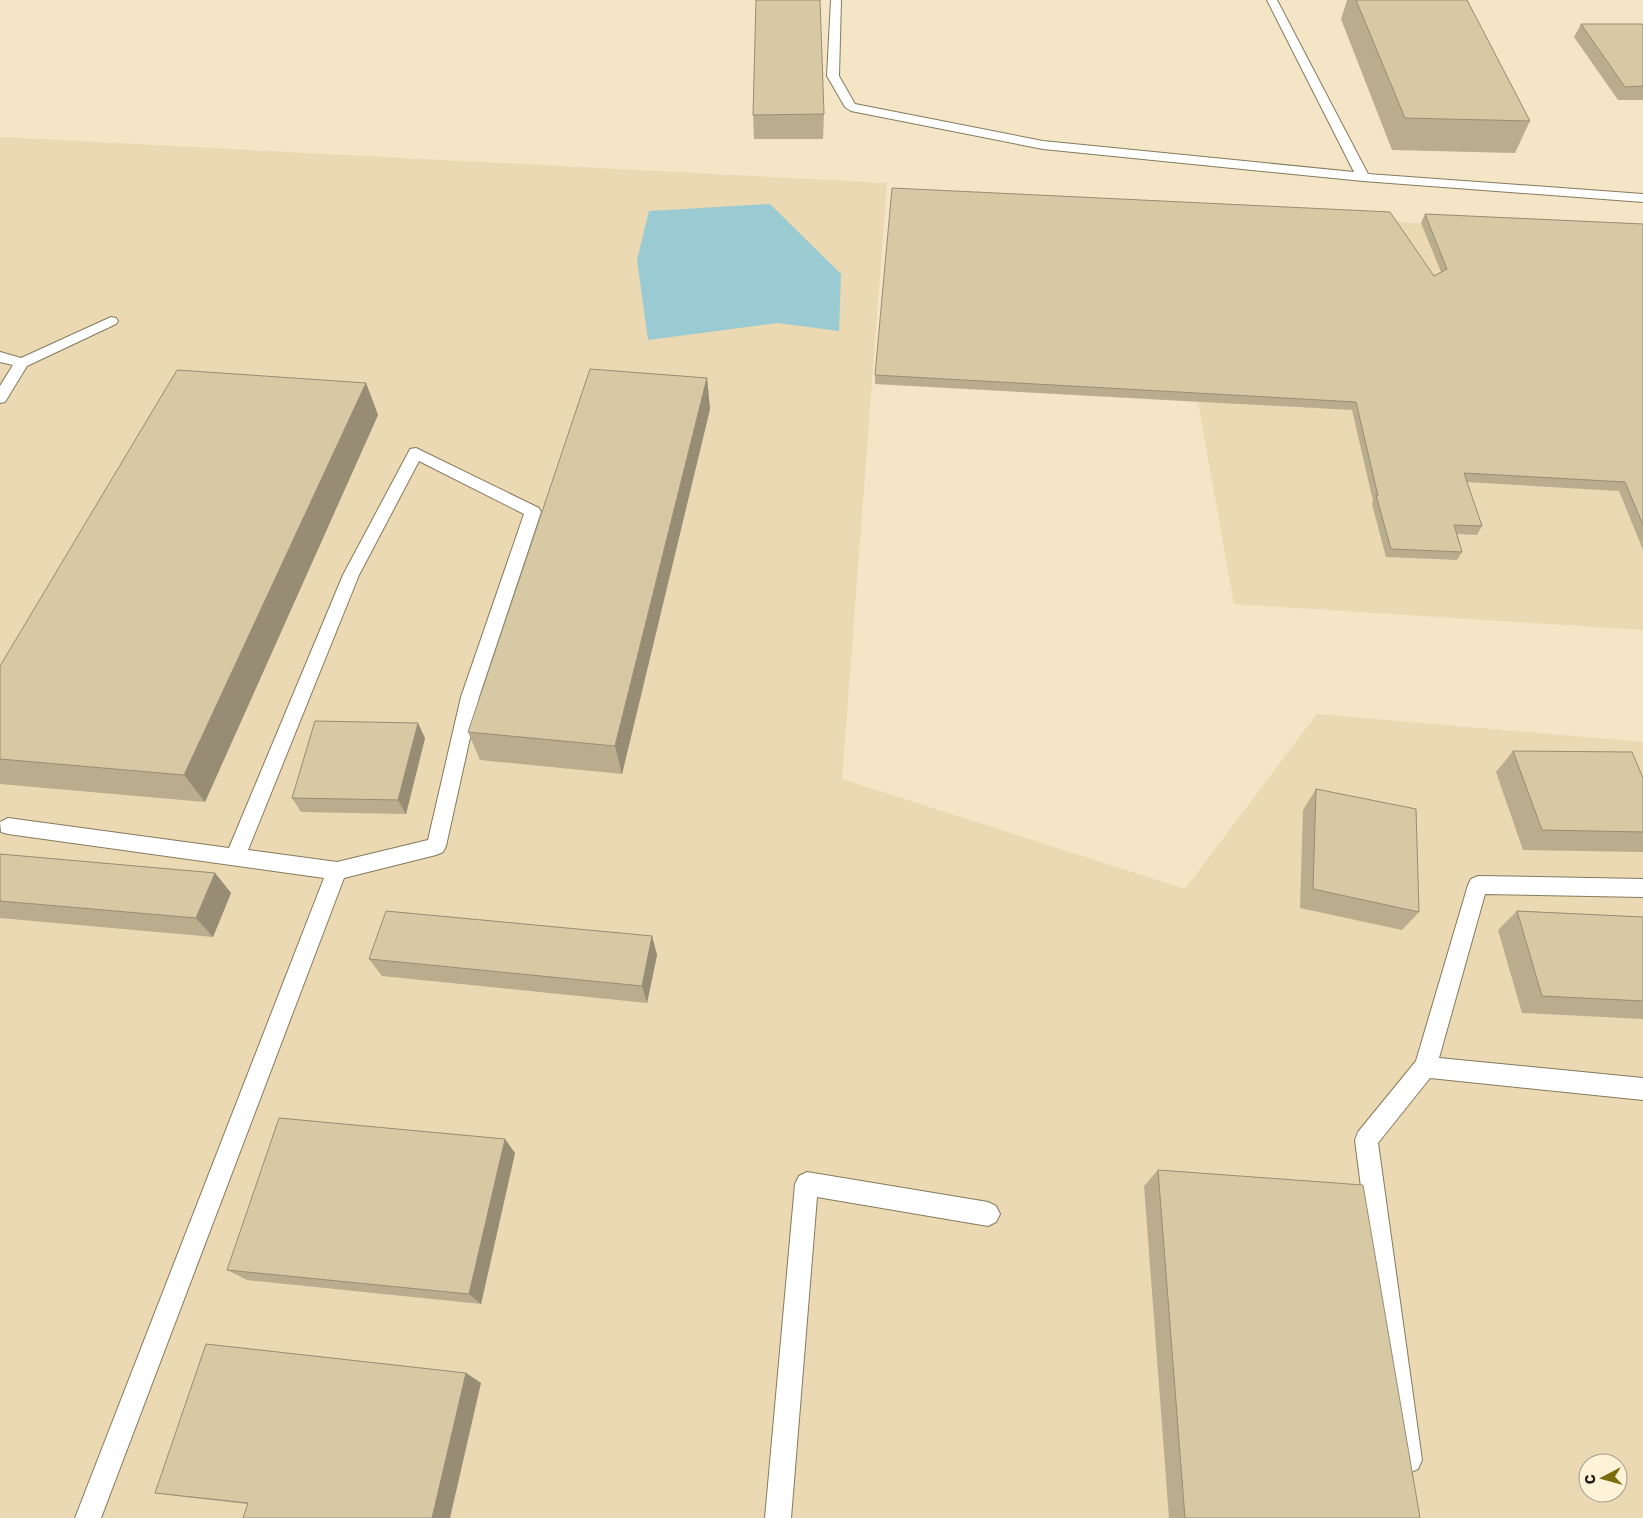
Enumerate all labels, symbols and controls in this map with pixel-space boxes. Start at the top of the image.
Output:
north arrow [1578,1453,1628,1503]
text: С [1581,1474,1599,1485]

